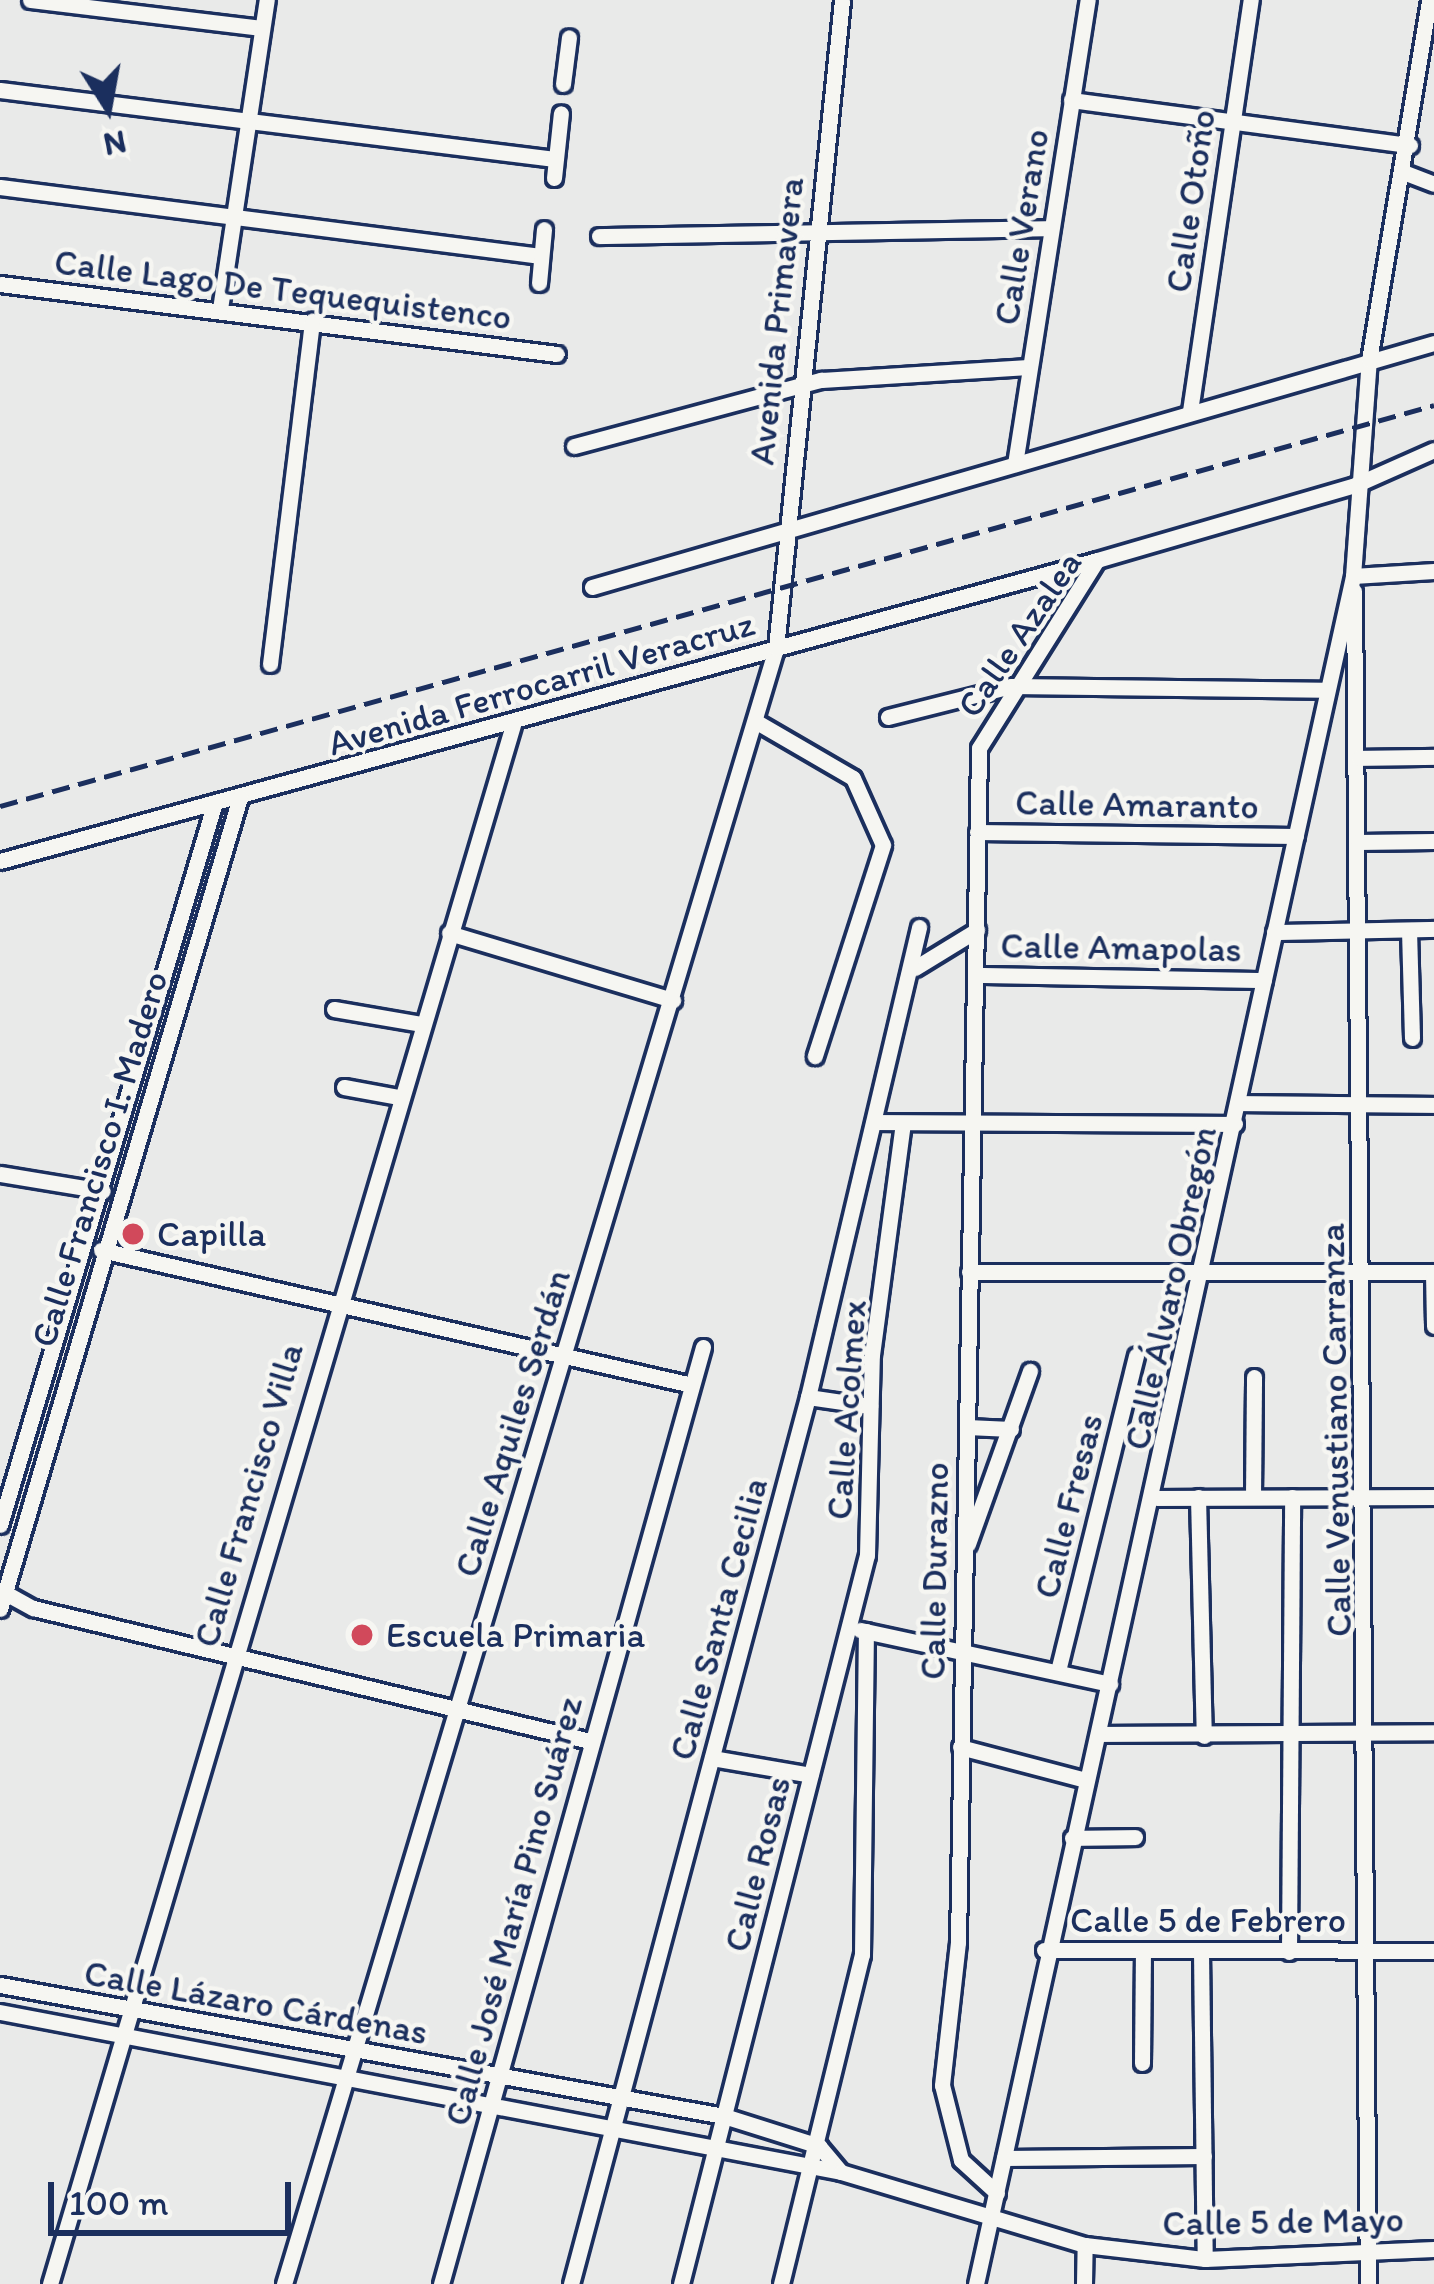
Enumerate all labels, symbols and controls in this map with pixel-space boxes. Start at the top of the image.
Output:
north arrow [48,48,168,168]
street label: Calle Otoño [1156,107,1224,295]
text: N [100,123,130,165]
street label: Calle Verano [985,128,1057,326]
street label: Avenida Primavera [739,175,813,467]
street label: Calle Lago De Tequequistenco [54,240,512,338]
street label: Calle Azalea [947,542,1091,726]
street label: Avenida Ferrocarril Veracruz [324,602,758,764]
street label: Calle Amaranto [1015,780,1259,828]
street label: Calle Amapolas [1000,923,1242,971]
street label: Calle Francisco I. Madero [21,967,177,1351]
street label: Calle Álvaro Obregón [1115,1122,1225,1454]
place label: Capilla [157,1212,266,1256]
marker: Capilla [120,1221,146,1247]
street label: Calle Venustiano Carranza [1310,1224,1360,1636]
street label: Calle Aquiles Serdán [445,1264,579,1582]
street label: Calle Acolmex [817,1298,875,1522]
street label: Calle Francisco Villa [184,1339,312,1651]
street label: Calle Fresas [1024,1410,1112,1602]
street label: Calle Durazno [910,1461,958,1681]
street label: Calle Santa Cecilia [660,1473,776,1765]
place label: Escuela Primaria [386,1613,645,1657]
marker: Escuela Primaria [349,1622,375,1648]
street label: Calle José María Pino Suárez [435,1691,591,2131]
street label: Calle Rosas [715,1773,799,1955]
street label: Calle 5 de Febrero [1070,1898,1346,1942]
street label: Calle Lázaro Cárdenas [82,1951,430,2053]
scale bar [54,2158,297,2232]
text: 100 m [69,2181,168,2224]
street label: Calle 5 de Mayo [1162,2197,1404,2245]

